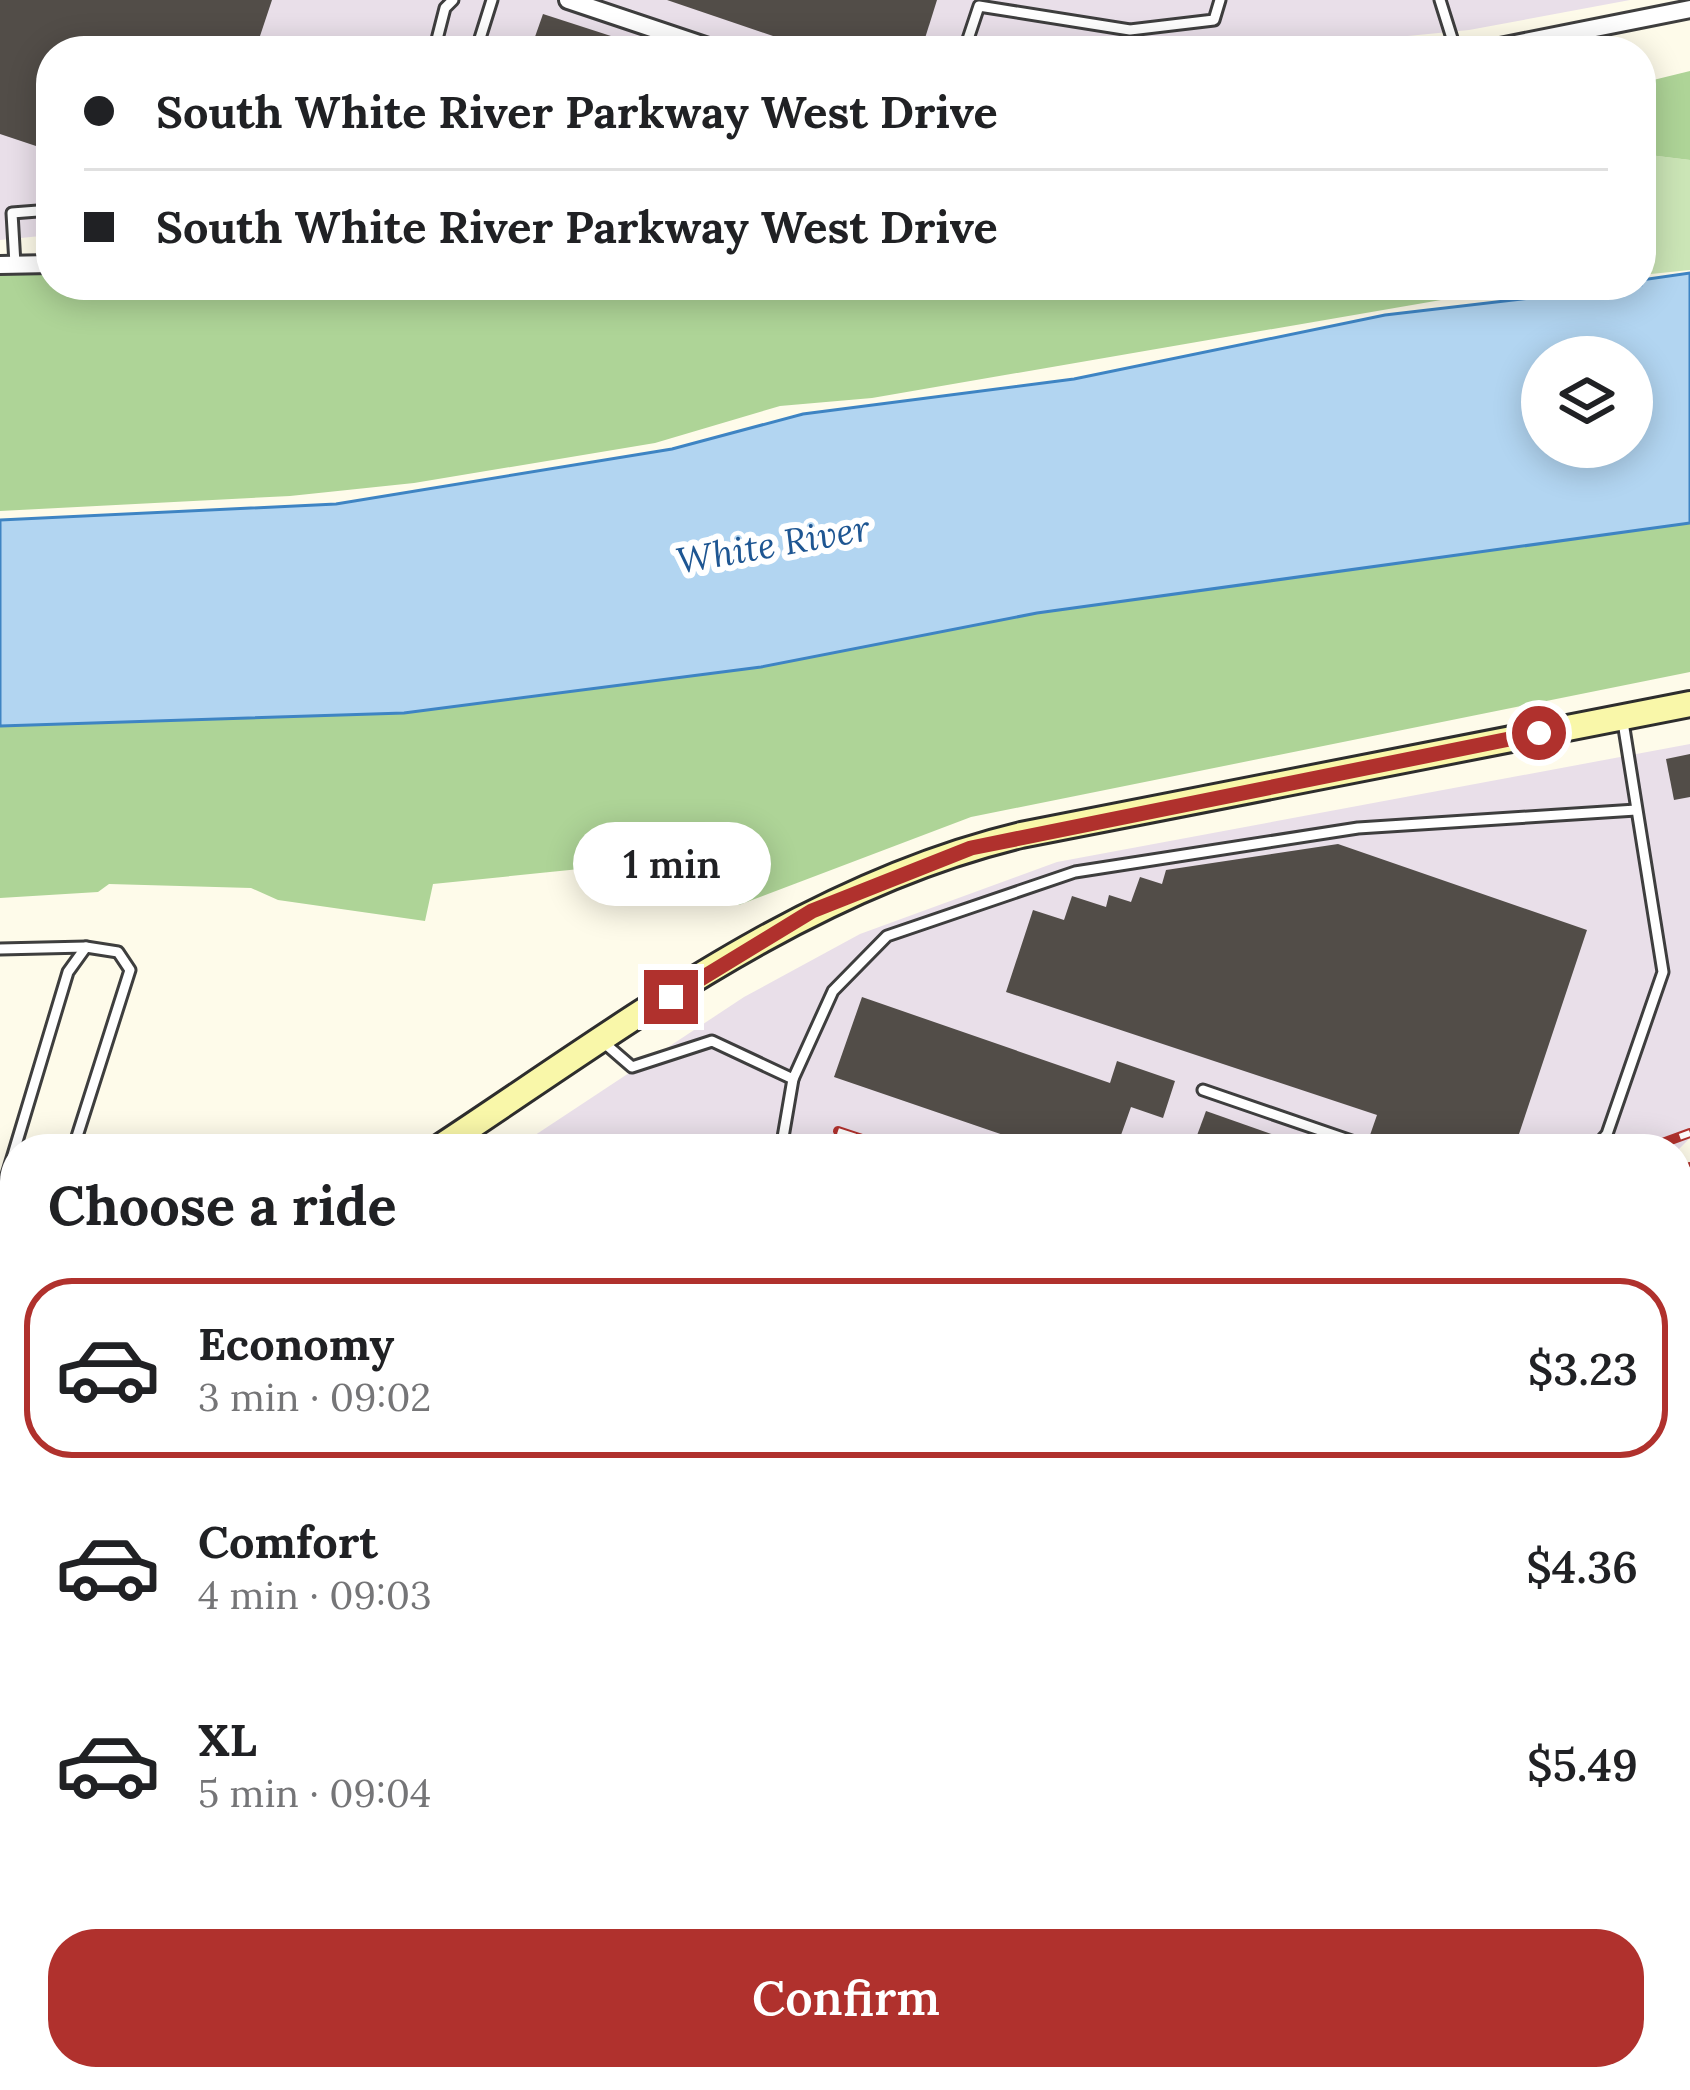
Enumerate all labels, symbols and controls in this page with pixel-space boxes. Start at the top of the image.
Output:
text: South White River Parkway West Drive [156,83,998,140]
text: South White River Parkway West Drive [156,198,998,255]
map controls [1521,336,1653,468]
button: layers [1521,336,1653,468]
water label: White River [673,504,874,584]
route start [1512,706,1566,760]
callout: 1 min [572,823,770,907]
text: 1 min [623,839,721,889]
route end [644,970,698,1024]
text: Choose a ride [48,1171,397,1240]
icon: car [54,1314,162,1422]
text: Economy [198,1315,394,1372]
text: $3.23 [1528,1340,1638,1397]
text: 3 min · 09:02 [198,1372,431,1422]
icon: car [54,1512,162,1620]
text: Comfort [198,1513,378,1570]
text: $4.36 [1526,1538,1638,1595]
text: 4 min · 09:03 [198,1570,432,1620]
icon: car [54,1710,162,1818]
text: XL [198,1711,257,1768]
text: $5.49 [1527,1736,1638,1793]
text: 5 min · 09:04 [198,1768,431,1818]
button: Confirm [48,1929,1644,2067]

